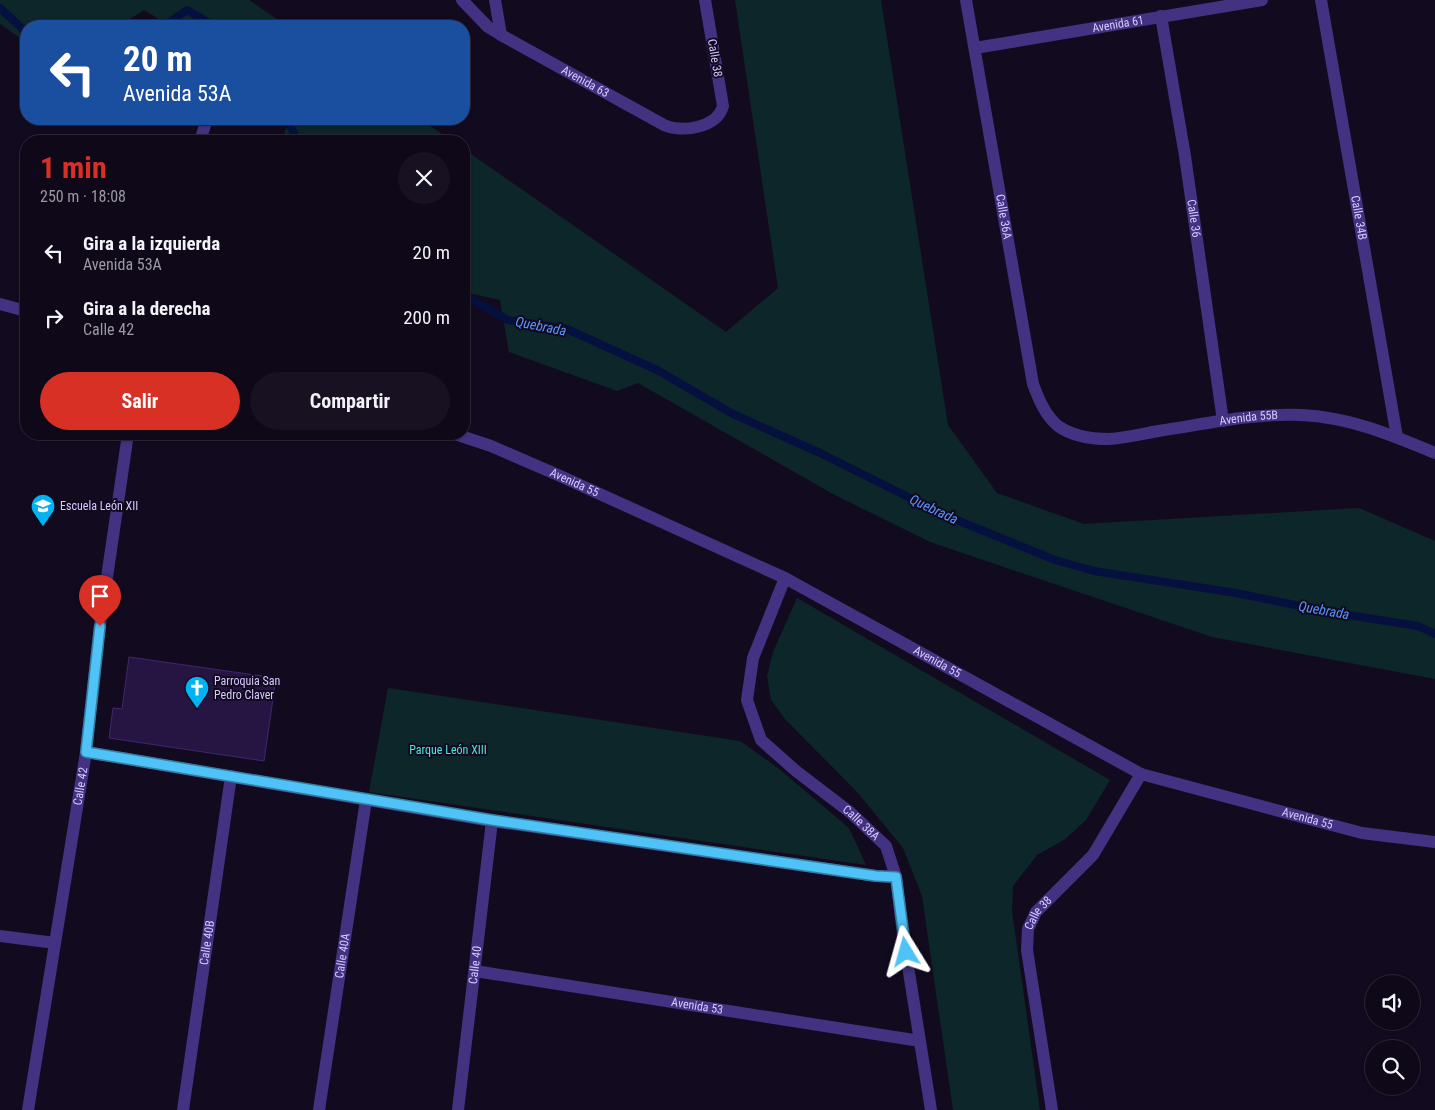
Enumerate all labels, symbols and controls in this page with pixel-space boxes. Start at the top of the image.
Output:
street label: Avenida 61 [1091,13,1145,35]
street label: Calle 38 [705,38,725,78]
text: 20 m [123,39,192,80]
icon: left [40,40,105,105]
street label: Avenida 63 [559,63,612,100]
text: Avenida 53A [123,81,231,106]
text: 1 min [40,150,107,185]
button: close [398,152,450,204]
text: 250 m · 18:08 [40,187,126,206]
street label: Calle 36A [993,193,1015,240]
street label: Calle 34B [1348,194,1370,241]
street label: Calle 36 [1184,198,1204,238]
text: Gira a la izquierda [83,232,220,255]
icon: left [40,239,68,267]
text: 20 m [413,241,450,264]
text: Avenida 53A [83,255,162,274]
text: Gira a la derecha [83,297,210,320]
icon: right [40,304,68,332]
text: 200 m [403,306,450,329]
water label: Quebrada [514,313,568,339]
text: Calle 42 [83,320,134,339]
button: Salir [40,372,240,430]
button: Compartir [250,372,450,430]
street label: Avenida 55B [1218,408,1278,428]
street label: Avenida 55 [548,465,601,500]
water label: Quebrada [907,491,961,527]
school or university icon: Escuela León XII [30,493,56,527]
place label: Escuela León XII [60,499,138,513]
pin [79,575,121,626]
icon: arrive [86,582,114,610]
water label: Quebrada [1297,598,1351,622]
street label: Avenida 55 [911,643,964,681]
place label: Parroquia San Pedro Claver [214,674,281,702]
church icon: Parroquia San Pedro Claver [184,675,210,709]
park label: Parque León XIII [409,743,487,757]
street label: Calle 42 [70,766,90,806]
street label: Calle 38A [840,802,883,843]
street label: Avenida 55 [1281,805,1335,832]
street label: Calle 38 [1022,893,1055,932]
street label: Calle 40B [197,919,217,966]
position arrow [879,925,931,977]
street label: Calle 40A [332,932,353,979]
street label: Calle 40 [466,945,484,985]
map controls [1365,975,1420,1095]
button: sound [1365,975,1420,1030]
street label: Avenida 53 [670,995,724,1017]
button: search [1365,1040,1420,1095]

